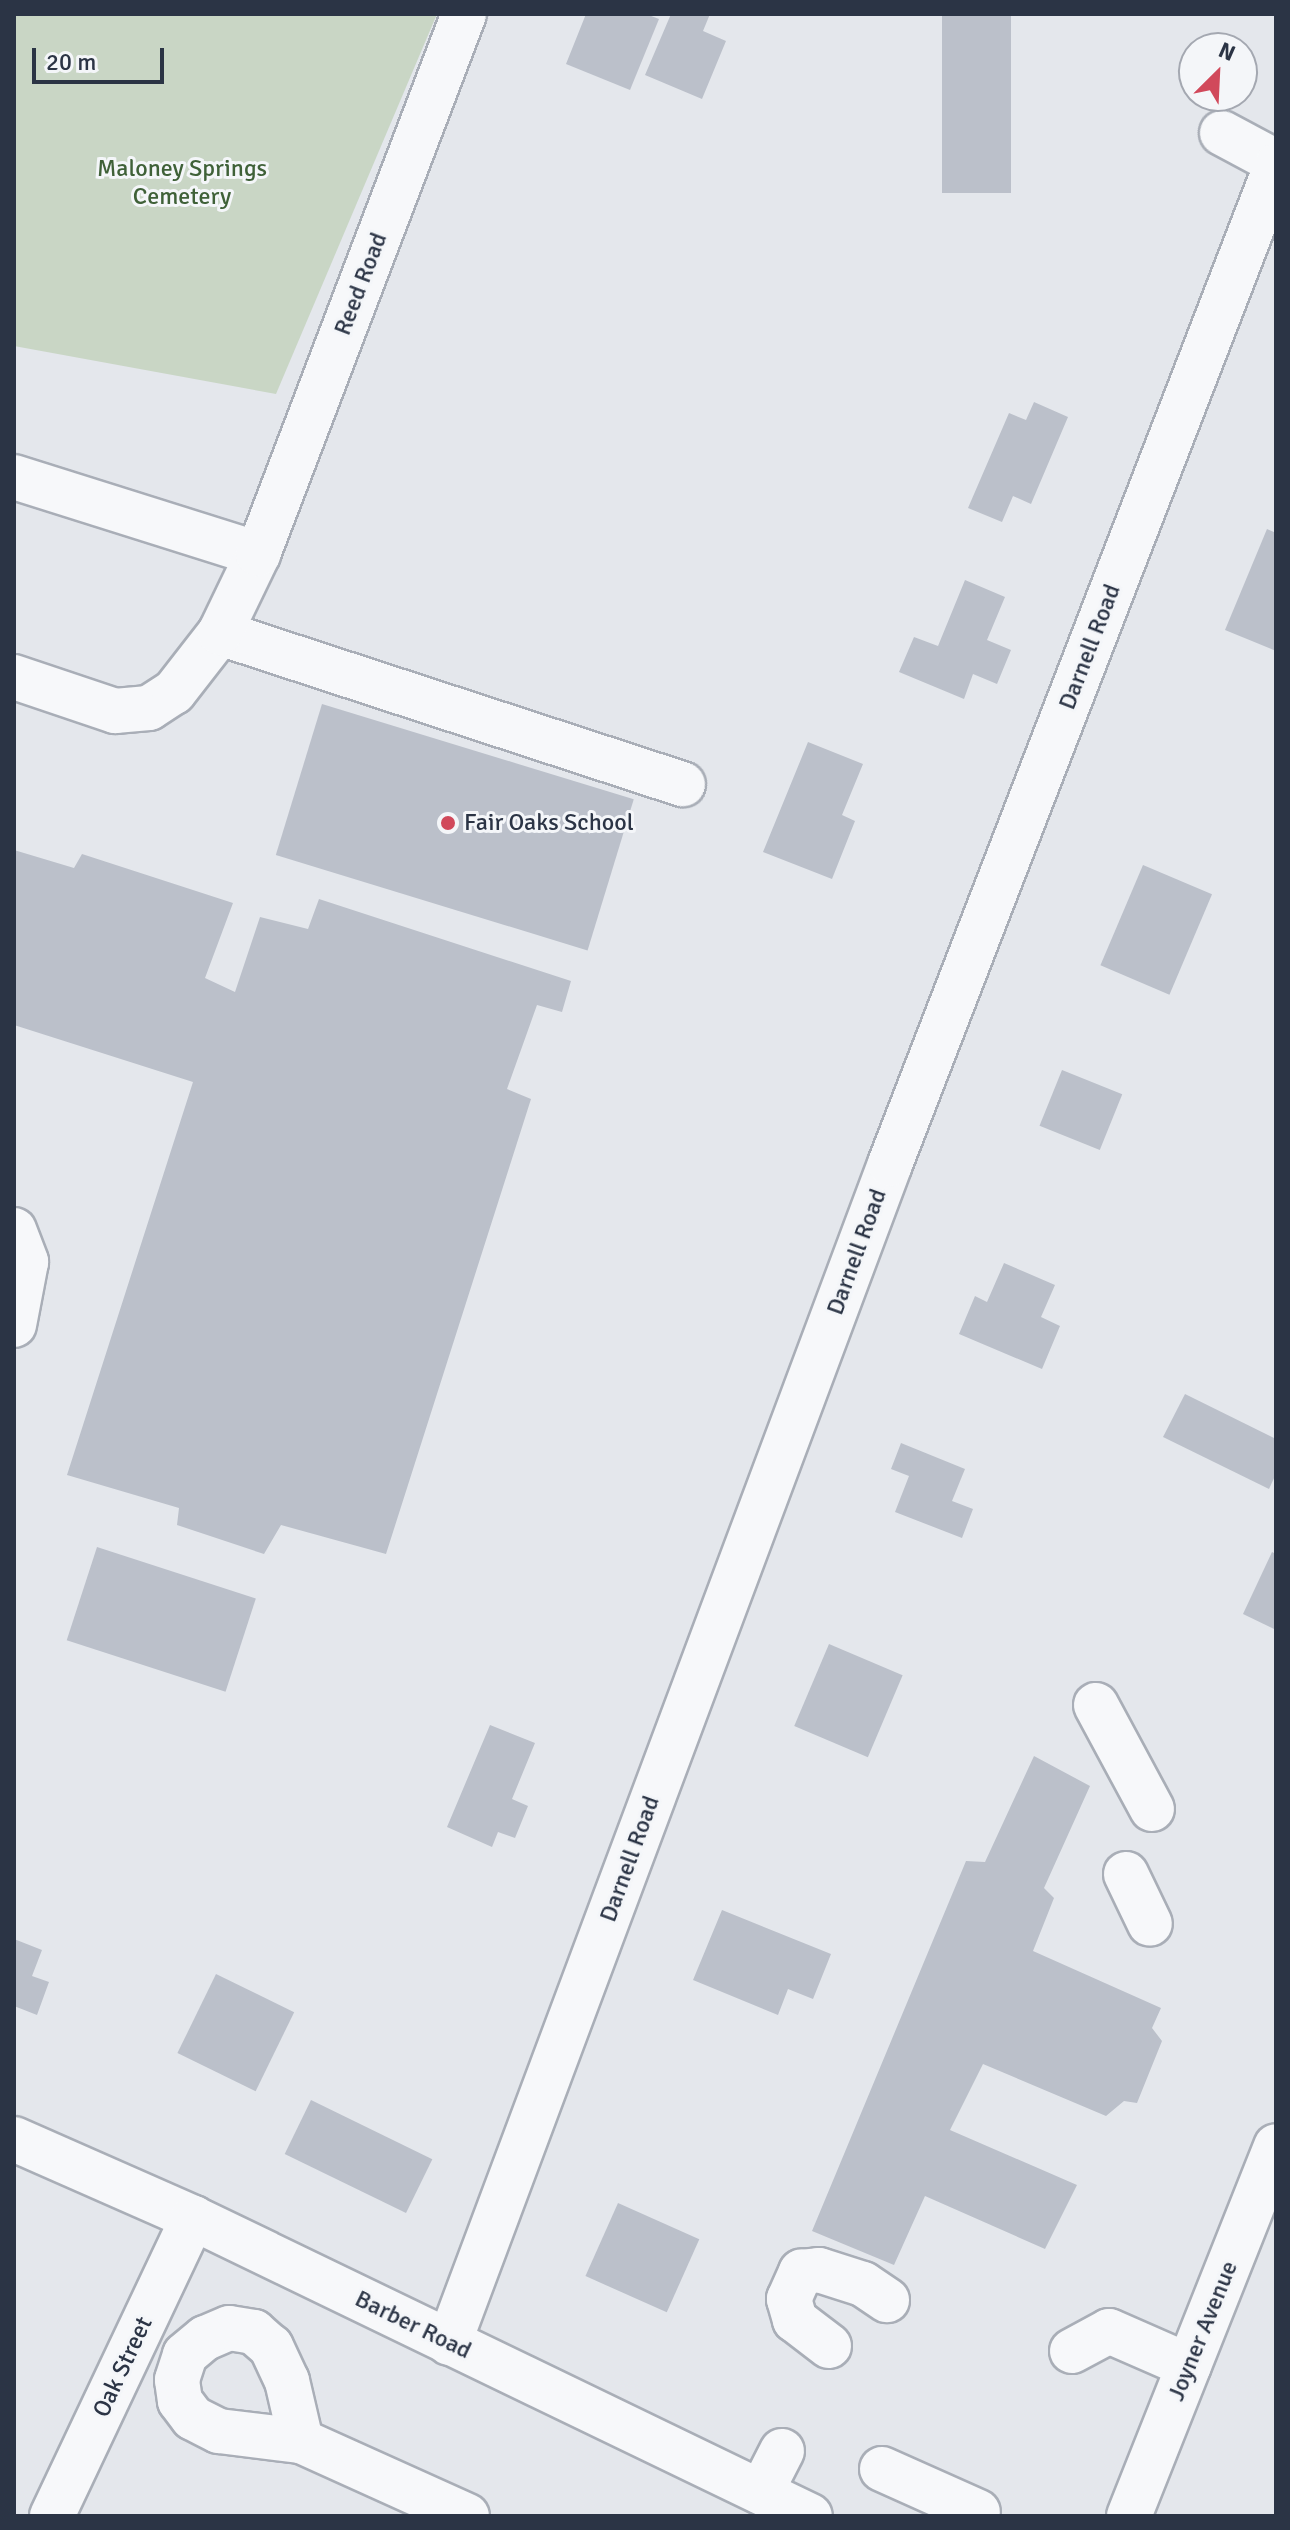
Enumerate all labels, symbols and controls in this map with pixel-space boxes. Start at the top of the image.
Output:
scale bar [36,32,168,82]
north arrow [1178,32,1258,112]
text: N [1215,36,1240,67]
text: 20 m [46,47,96,77]
park label: Maloney Springs Cemetery [97,155,267,211]
street label: Reed Road [328,229,394,339]
street label: Darnell Road [1053,580,1127,714]
place label: Fair Oaks School [464,809,634,837]
marker: Fair Oaks School [439,814,457,832]
street label: Darnell Road [821,1185,893,1319]
street label: Darnell Road [594,1792,666,1926]
street label: Joyner Avenue [1162,2257,1244,2405]
street label: Barber Road [350,2285,476,2365]
street label: Oak Street [87,2312,159,2422]

